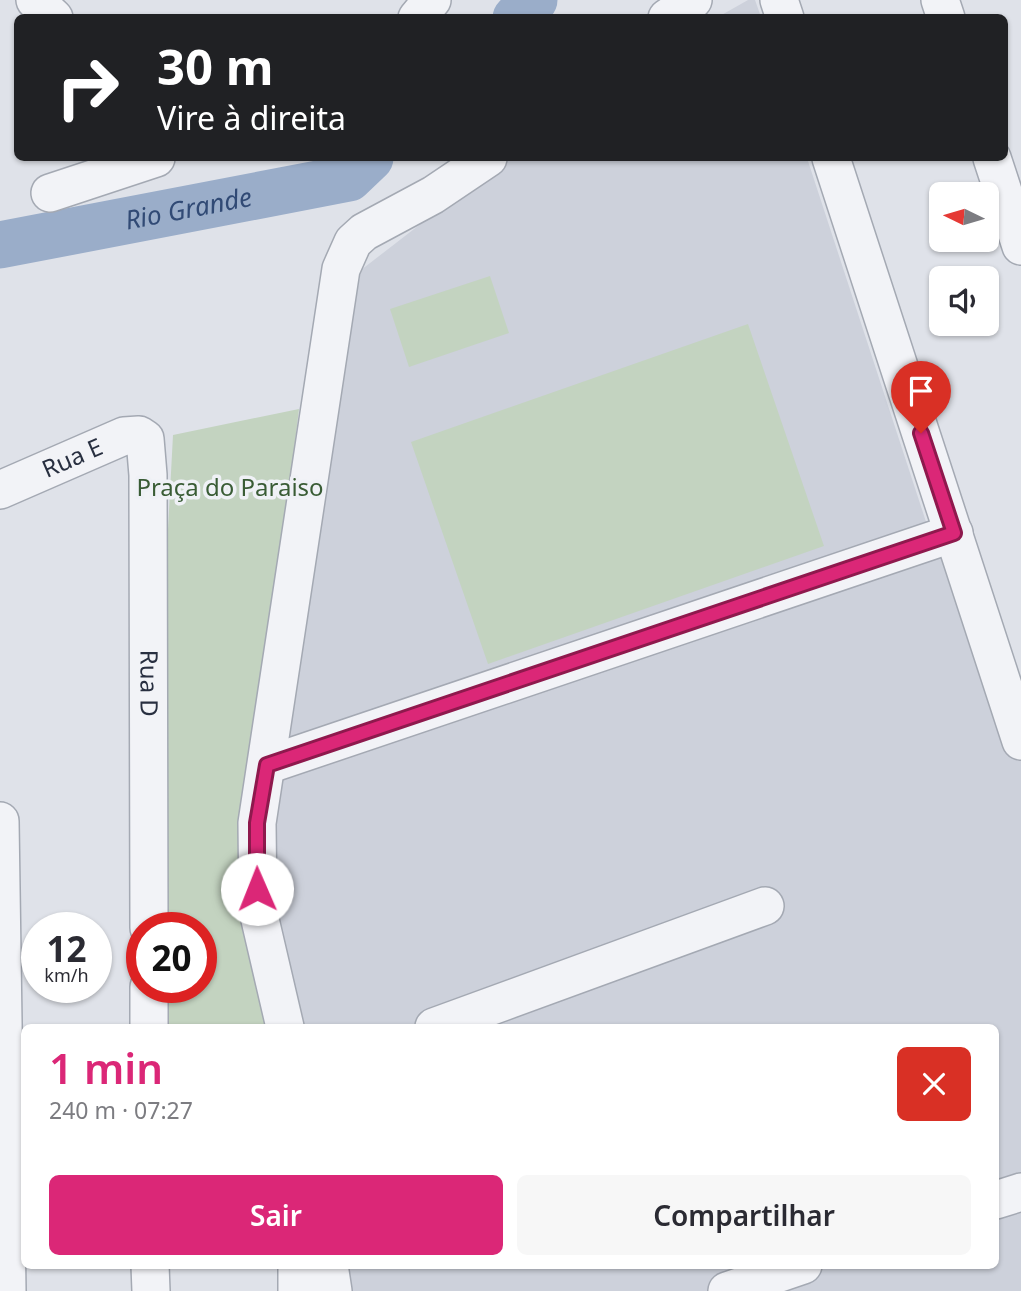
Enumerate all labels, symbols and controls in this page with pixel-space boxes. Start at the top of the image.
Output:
text: 30 m [157,33,274,99]
icon: right [42,42,133,133]
text: Vire à direita [157,96,346,139]
water label: Rio Grande [122,178,255,238]
north arrow [929,182,999,252]
map controls [929,182,999,336]
button: sound [929,266,999,336]
pin [891,361,951,433]
icon: arrive [902,372,940,410]
street label: Rua E [36,429,107,485]
park label: Praça do Paraiso [136,470,324,503]
street label: Rua D [133,650,167,717]
position arrow [220,852,294,926]
speed limit sign: 20 [126,912,217,1003]
text: 12 [46,925,87,972]
text: km/h [44,963,89,987]
text: 1 min [49,1039,163,1096]
button: close [897,1047,971,1121]
text: 240 m · 07:27 [49,1094,193,1126]
button: Sair [49,1175,503,1255]
button: Compartilhar [517,1175,971,1255]

